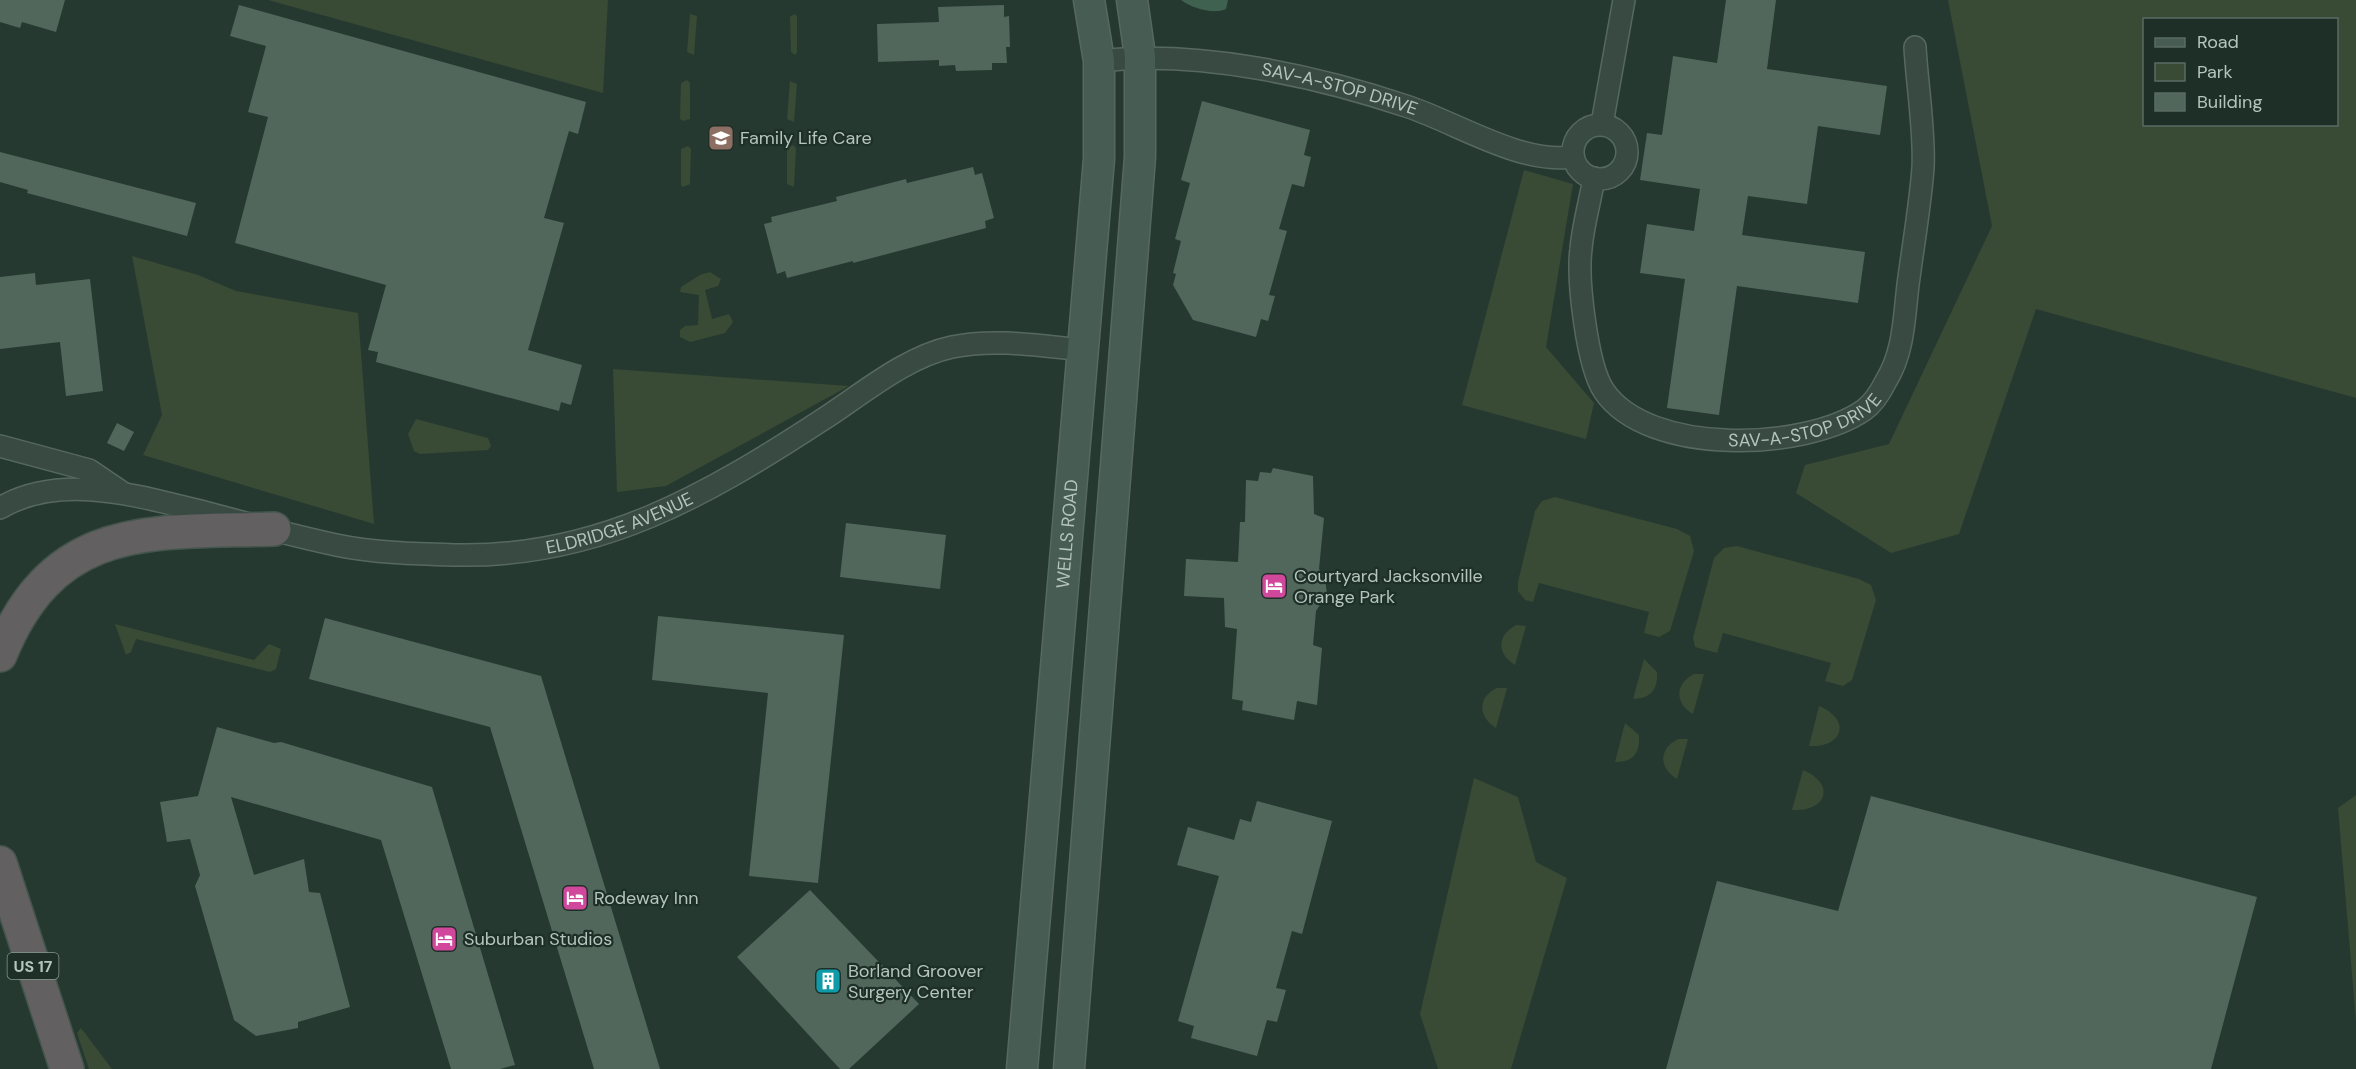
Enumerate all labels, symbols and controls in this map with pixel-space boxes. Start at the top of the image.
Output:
legend [2143,18,2338,126]
text: Road [2197,30,2239,54]
street label: SAV-A-STOP DRIVE [1260,57,1421,121]
text: Park [2197,60,2233,84]
text: Building [2197,90,2262,114]
school or university icon: Family Life Care [706,123,736,153]
place label: Family Life Care [740,126,872,150]
street label: SAV-A-STOP DRIVE [1728,389,1887,452]
street label: WELLS ROAD [1051,478,1084,589]
street label: ELDRIDGE AVENUE [544,487,697,560]
place label: Courtyard Jacksonville Orange Park [1294,564,1483,609]
hotel icon: Courtyard Jacksonville Orange Park [1259,571,1289,601]
hotel icon: Rodeway Inn [560,883,590,913]
place label: Rodeway Inn [594,886,699,910]
hotel icon: Suburban Studios [429,924,459,954]
place label: Suburban Studios [464,927,612,951]
road number: US 17 [8,953,58,979]
place label: Borland Groover Surgery Center [848,959,984,1004]
building icon: Borland Groover Surgery Center [813,966,843,996]

